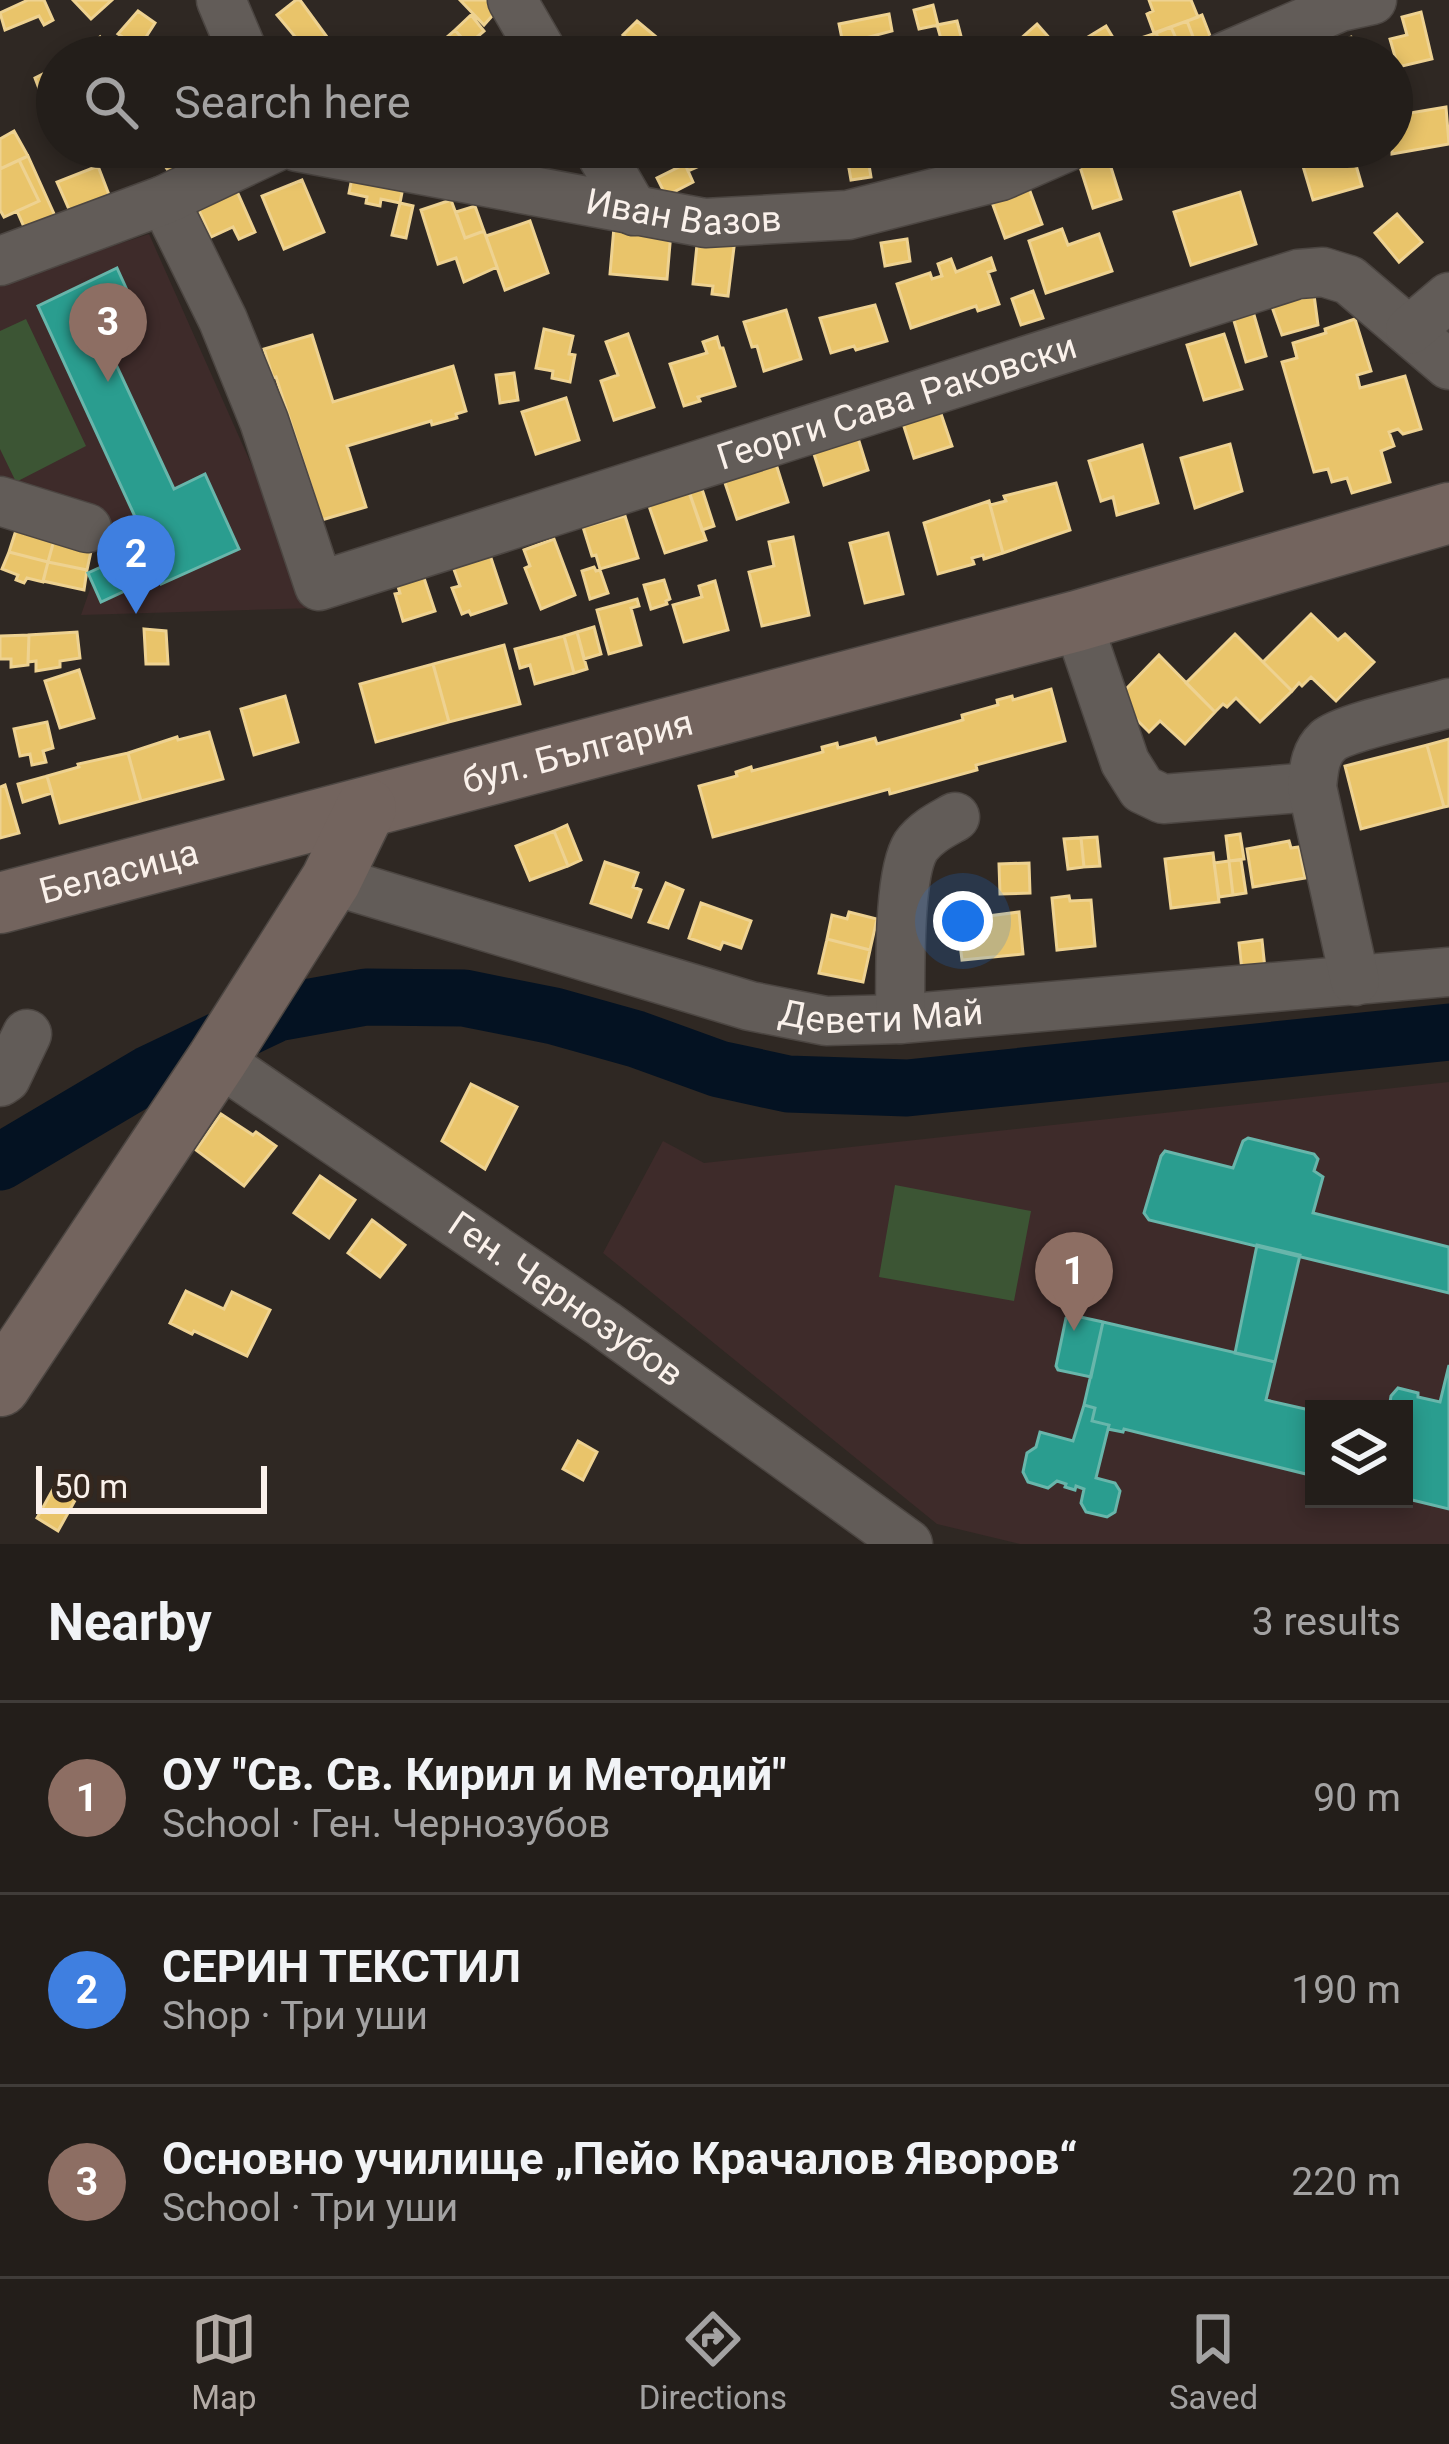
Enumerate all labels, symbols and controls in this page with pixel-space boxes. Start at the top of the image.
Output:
search box [36,36,1413,168]
icon: search [78,69,144,135]
text: Search here [174,76,411,129]
street label: Иван Вазов [583,180,783,244]
pin: 3 [69,283,147,382]
street label: Георги Сава Раковски [712,325,1082,479]
pin: 2 [97,515,175,614]
street label: бул. България [458,701,697,802]
street label: Беласица [35,831,203,913]
your location [933,891,993,951]
street label: Девети Май [776,991,985,1042]
street label: Ген. Чернозубов [440,1203,692,1395]
pin: 1 [1035,1232,1113,1331]
map controls [1305,1400,1413,1508]
button: layers [1305,1400,1413,1508]
scale bar [36,1460,267,1513]
text: 50 m [54,1467,128,1506]
text: Nearby [48,1593,212,1652]
text: 3 results [1252,1599,1401,1645]
text: ОУ "Св. Св. Кирил и Методий" [162,1748,787,1801]
text: 1 [76,1775,98,1821]
text: 90 m [1313,1775,1401,1821]
text: School · Ген. Чернозубов [162,1801,610,1847]
text: СЕРИН ТЕКСТИЛ [162,1940,521,1993]
text: 2 [76,1967,98,2013]
text: 190 m [1291,1967,1401,2013]
text: Shop · Три уши [162,1993,428,2039]
text: Основно училище „Пейо Крачалов Яворов“ [162,2132,1077,2185]
text: 3 [76,2159,98,2205]
text: 220 m [1291,2159,1401,2205]
text: School · Три уши [162,2185,458,2231]
tab: Map [191,2306,257,2417]
tab: Directions [639,2306,787,2417]
tab: Saved [1169,2306,1258,2417]

